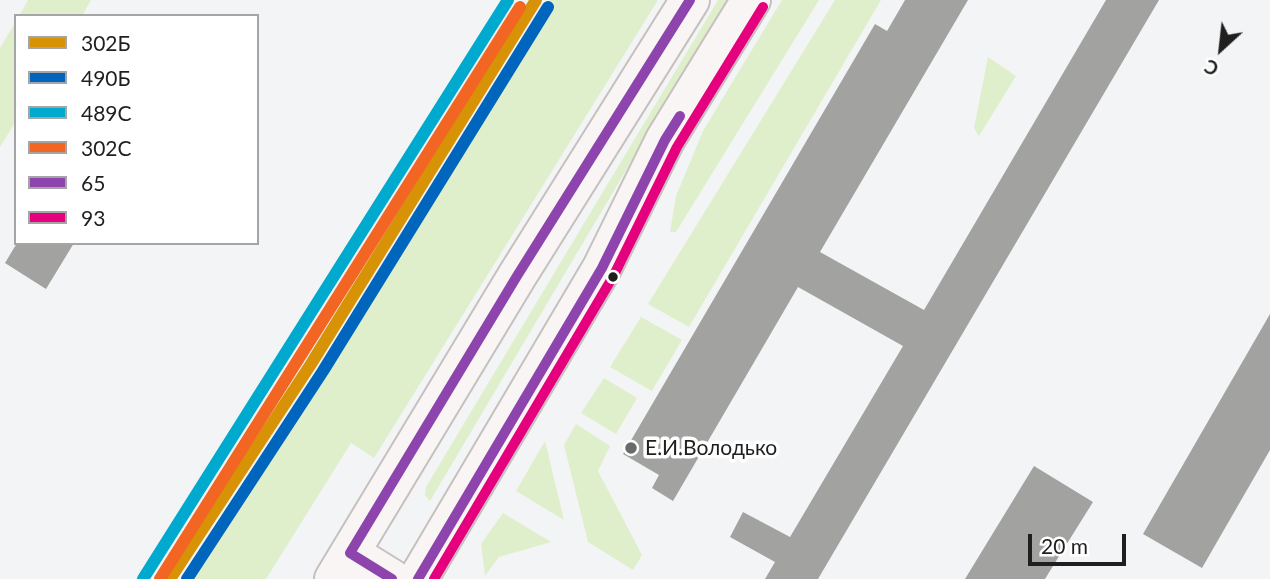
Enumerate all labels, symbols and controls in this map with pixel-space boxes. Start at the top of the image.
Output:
legend [14,14,259,245]
north arrow [1186,14,1256,84]
text: 302Б [81,30,131,55]
text: С [1200,55,1222,81]
text: 490Б [81,65,131,90]
text: 489С [81,100,132,125]
text: 302С [81,135,132,160]
text: 65 [81,170,105,195]
text: 93 [81,205,105,230]
unlabelled marker [606,270,620,284]
place label: Е.И.Володько [645,435,777,461]
marker: Е.И.Володько [623,440,639,456]
scale bar [1032,520,1130,564]
text: 20 m [1041,533,1088,558]

